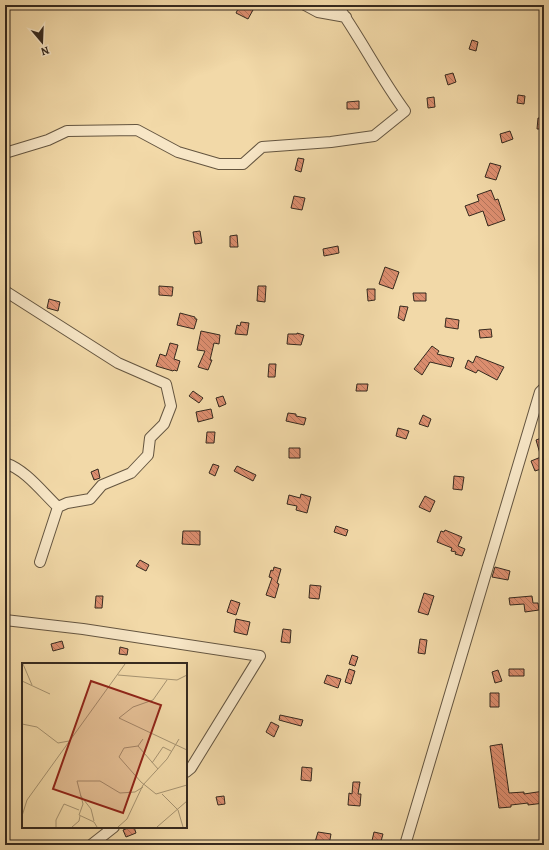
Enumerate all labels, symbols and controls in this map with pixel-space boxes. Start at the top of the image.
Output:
north arrow [22,22,62,62]
text: N [39,43,51,59]
inset map [22,663,187,828]

